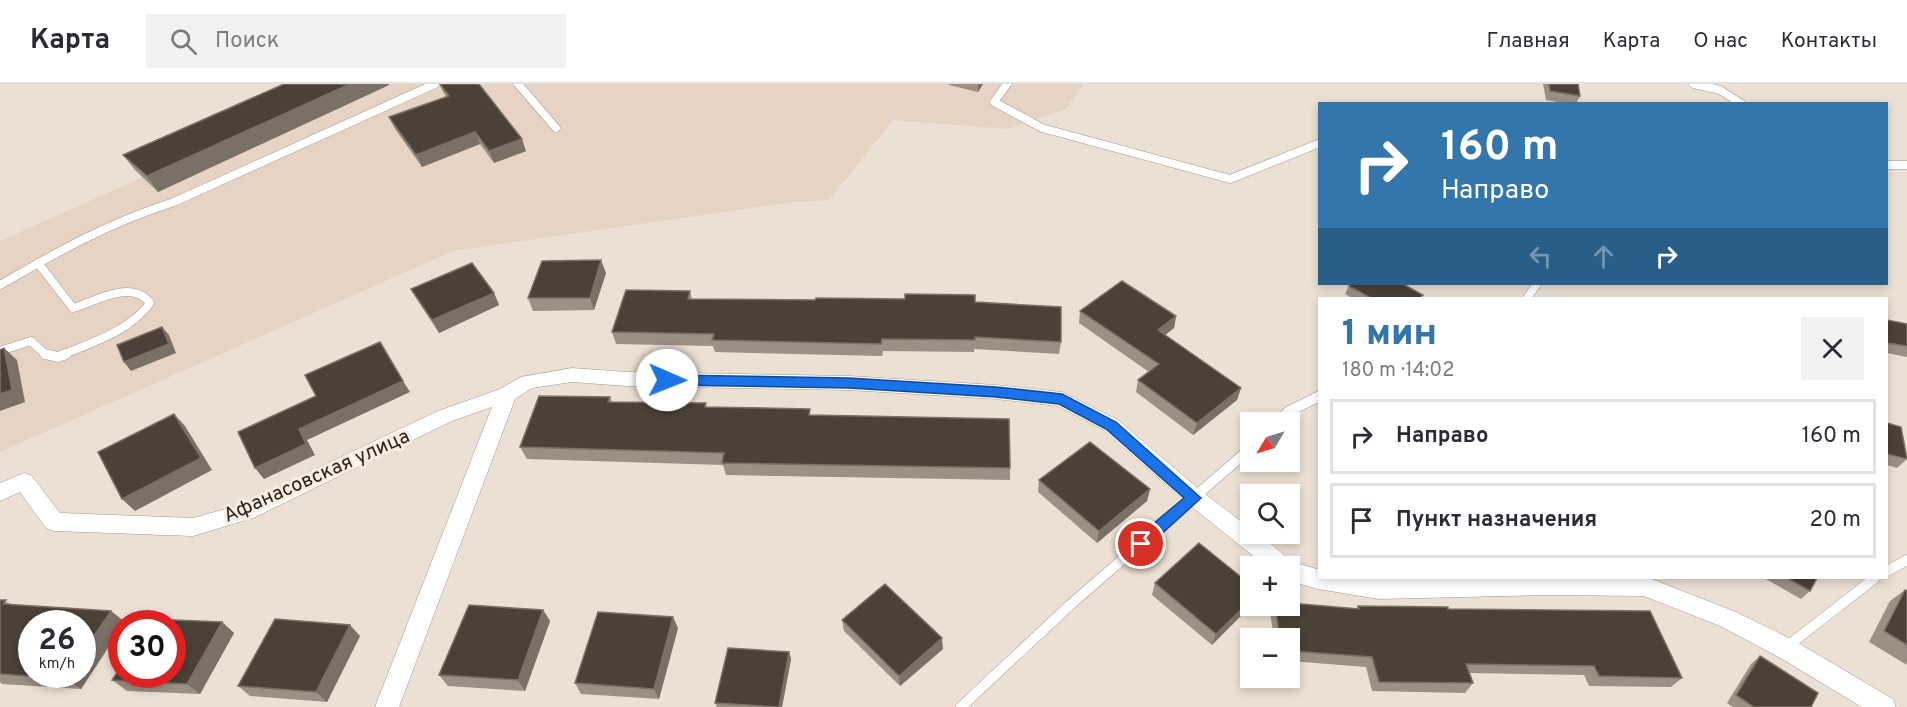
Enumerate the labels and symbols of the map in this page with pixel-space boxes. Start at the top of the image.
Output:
position arrow [635,348,699,412]
north arrow [1240,412,1300,472]
street label: Афанасовская улица [220,424,414,530]
pin [1115,518,1166,569]
speed limit sign: 30 [108,610,186,688]

